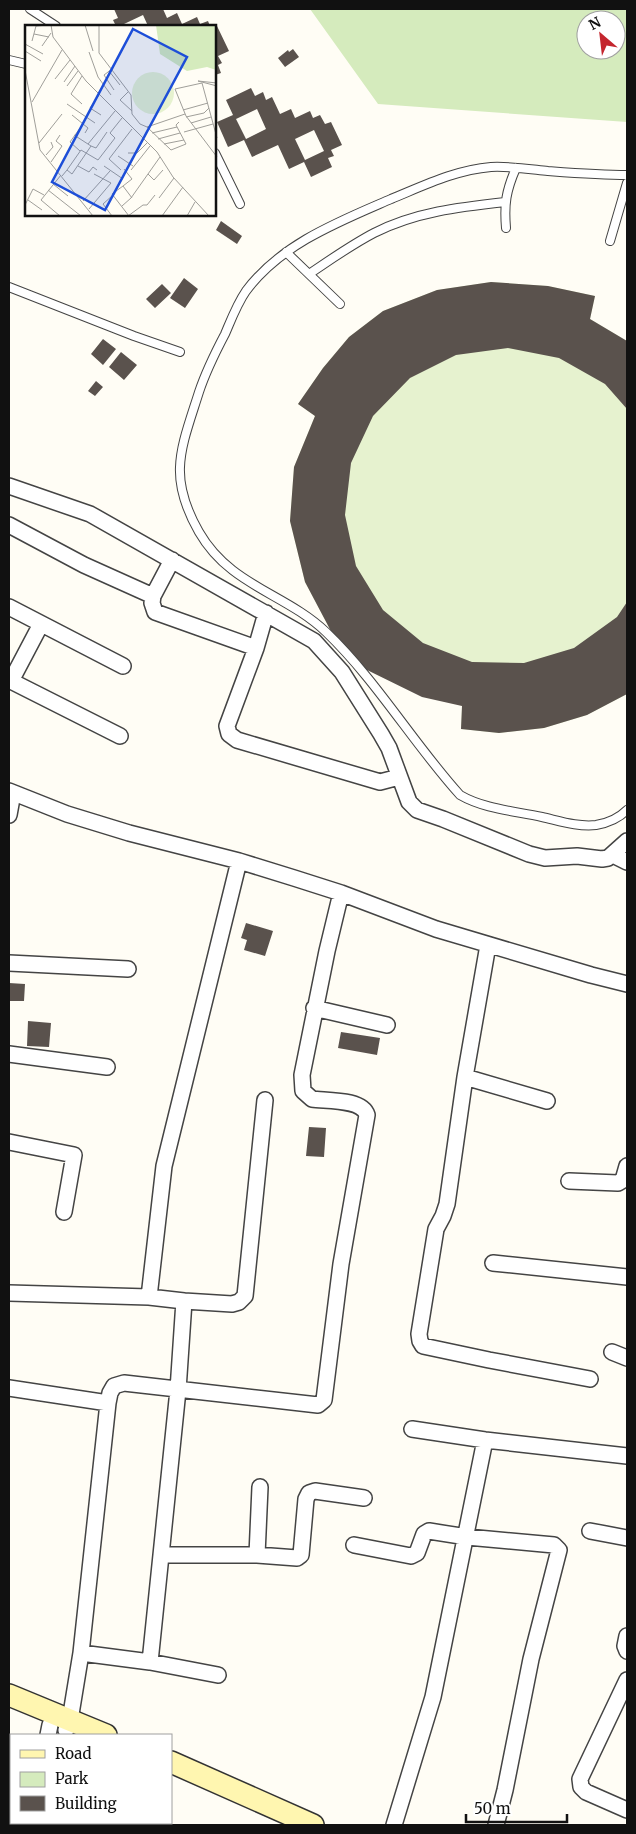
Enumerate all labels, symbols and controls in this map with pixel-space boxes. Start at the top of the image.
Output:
north arrow [576,10,626,60]
text: N [586,13,604,34]
inset map [25,25,216,216]
legend [10,1734,172,1824]
text: Road [55,1744,91,1763]
text: Park [55,1769,89,1788]
scale bar [466,1792,567,1824]
text: Building [55,1794,117,1813]
text: 50 m [474,1799,511,1818]

